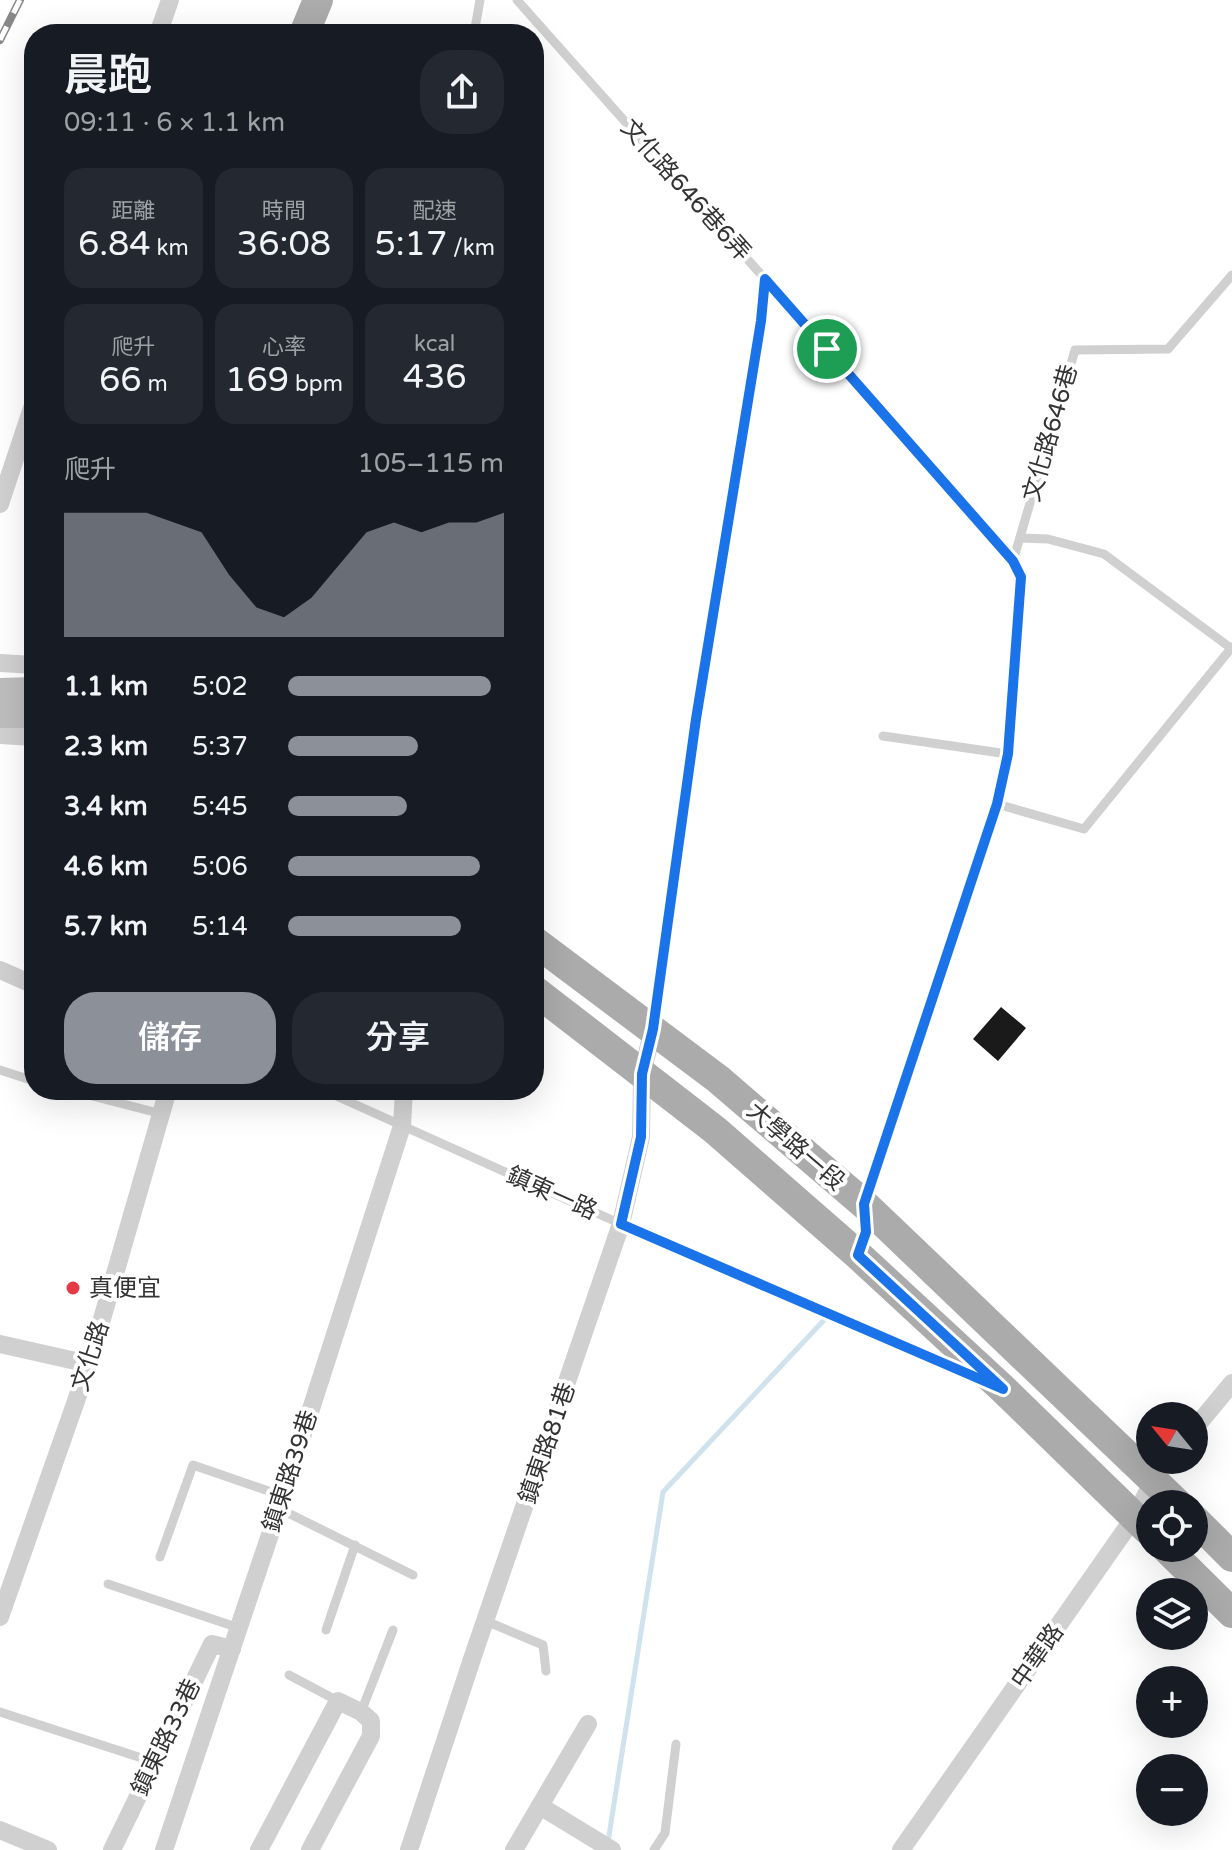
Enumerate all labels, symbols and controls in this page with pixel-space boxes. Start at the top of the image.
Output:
text: 晨跑 [64,50,152,103]
button: share [420,50,504,134]
text: 09:11 · 6 × 1.1 km [64,107,285,138]
street label: 文化路646巷6弄 [615,114,757,267]
text: 距離 [111,198,155,224]
text: 時間 [262,198,306,224]
text: 配速 [413,198,457,224]
text: 6.84 [78,224,151,265]
text: 36:08 [237,224,331,265]
text: 5:17 [374,224,447,265]
text: km [151,235,189,261]
text: /km [447,235,495,261]
pin [793,315,861,383]
icon: arrive [805,327,849,371]
text: kcal [414,331,455,357]
text: 爬升 [111,334,155,360]
text: 心率 [262,334,306,360]
text: 436 [403,357,467,398]
text: 66 [99,360,142,401]
text: 169 [225,360,289,401]
street label: 文化路646巷 [1017,361,1084,505]
text: m [142,371,168,397]
text: bpm [289,371,343,397]
text: 105–115 m [358,448,504,479]
text: 爬升 [64,454,116,485]
text: 1.1 km [64,671,148,702]
text: 5:02 [192,671,248,702]
text: 2.3 km [64,731,148,762]
text: 5:37 [192,731,248,762]
text: 3.4 km [64,791,148,822]
text: 5:45 [192,791,248,822]
text: 4.6 km [64,851,148,882]
text: 5:06 [192,851,248,882]
text: 5.7 km [64,911,148,942]
text: 5:14 [192,911,248,942]
button: 儲存 [64,992,276,1084]
button: 分享 [292,992,504,1084]
street label: 大學路一段 [741,1096,850,1197]
street label: 鎮東一路 [502,1161,602,1226]
place label: 真便宜 [89,1274,161,1303]
marker: 真便宜 [64,1279,82,1297]
street label: 文化路 [66,1317,115,1395]
street label: 鎮東路81巷 [513,1379,582,1508]
north arrow [1136,1402,1208,1474]
map controls [1136,1402,1208,1826]
street label: 鎮東路39巷 [257,1407,324,1536]
button: locate [1136,1490,1208,1562]
button: layers [1136,1578,1208,1650]
street label: 中華路 [1005,1618,1070,1694]
button: + [1136,1666,1208,1738]
street label: 鎮東路33巷 [126,1674,207,1800]
button: − [1136,1754,1208,1826]

